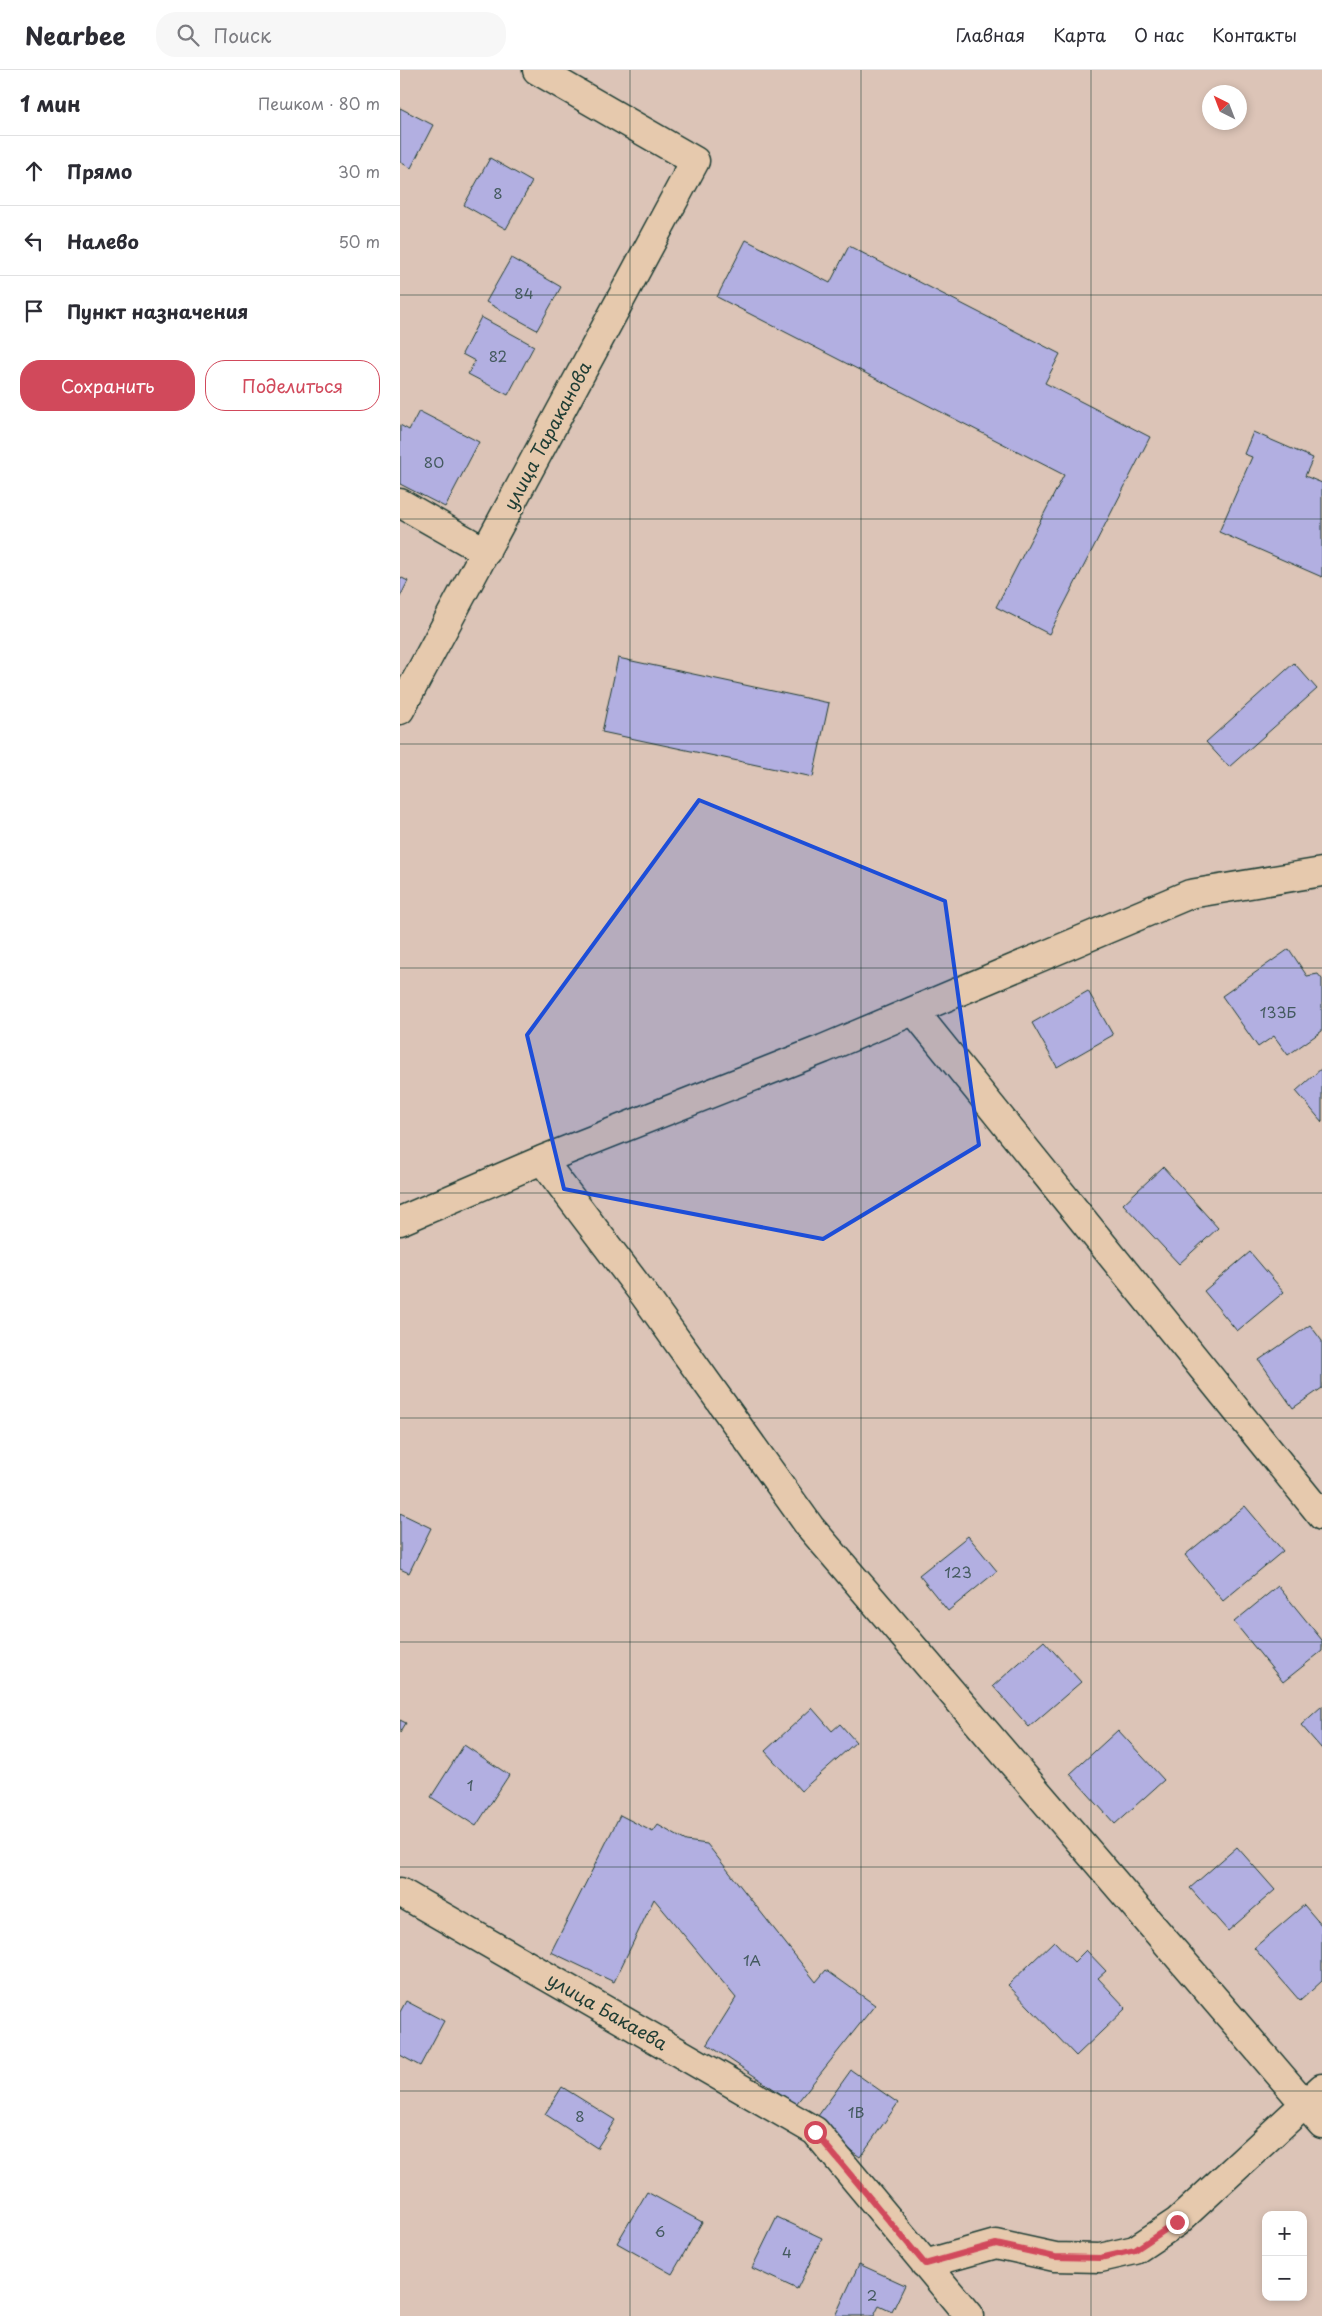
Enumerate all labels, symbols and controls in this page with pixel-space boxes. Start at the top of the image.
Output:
search box [156,12,506,57]
text: Nearbee [25,17,126,53]
icon: search [174,21,202,49]
text: Поиск [214,21,271,49]
text: Главная [956,21,1025,48]
text: Карта [1053,21,1106,48]
text: О нас [1134,21,1184,48]
text: Контакты [1212,21,1297,48]
north arrow [1202,85,1247,130]
text: 1 мин [20,87,81,119]
text: Пешком · 80 m [258,91,380,115]
icon: ahead [20,157,48,185]
text: Прямо [67,157,132,185]
text: 30 m [338,159,380,183]
house number: 8 [493,181,503,204]
icon: left [20,227,48,255]
text: Налево [67,227,139,255]
text: 50 m [339,229,380,253]
house number: 84 [514,281,534,304]
icon: arrive [20,297,48,325]
text: Пункт назначения [67,297,248,325]
house number: 82 [489,344,507,367]
street label: улица Тараканова [496,355,598,515]
button: Сохранить [20,360,195,411]
button: Поделиться [205,360,380,411]
house number: 80 [424,450,444,473]
house number: 133Б [1260,1000,1297,1023]
house number: 123 [944,1560,972,1583]
house number: 1 [467,1773,473,1796]
house number: 1А [743,1948,761,1971]
street label: улица Бакаева [542,1965,674,2057]
house number: 1В [848,2100,864,2123]
house number: 8 [575,2104,585,2127]
route start [804,2121,827,2144]
route end [1166,2211,1189,2234]
map controls [1262,2211,1307,2301]
button: + [1262,2211,1307,2256]
house number: 6 [655,2219,665,2242]
house number: 4 [782,2240,792,2263]
button: − [1262,2256,1307,2301]
house number: 2 [867,2283,877,2306]

